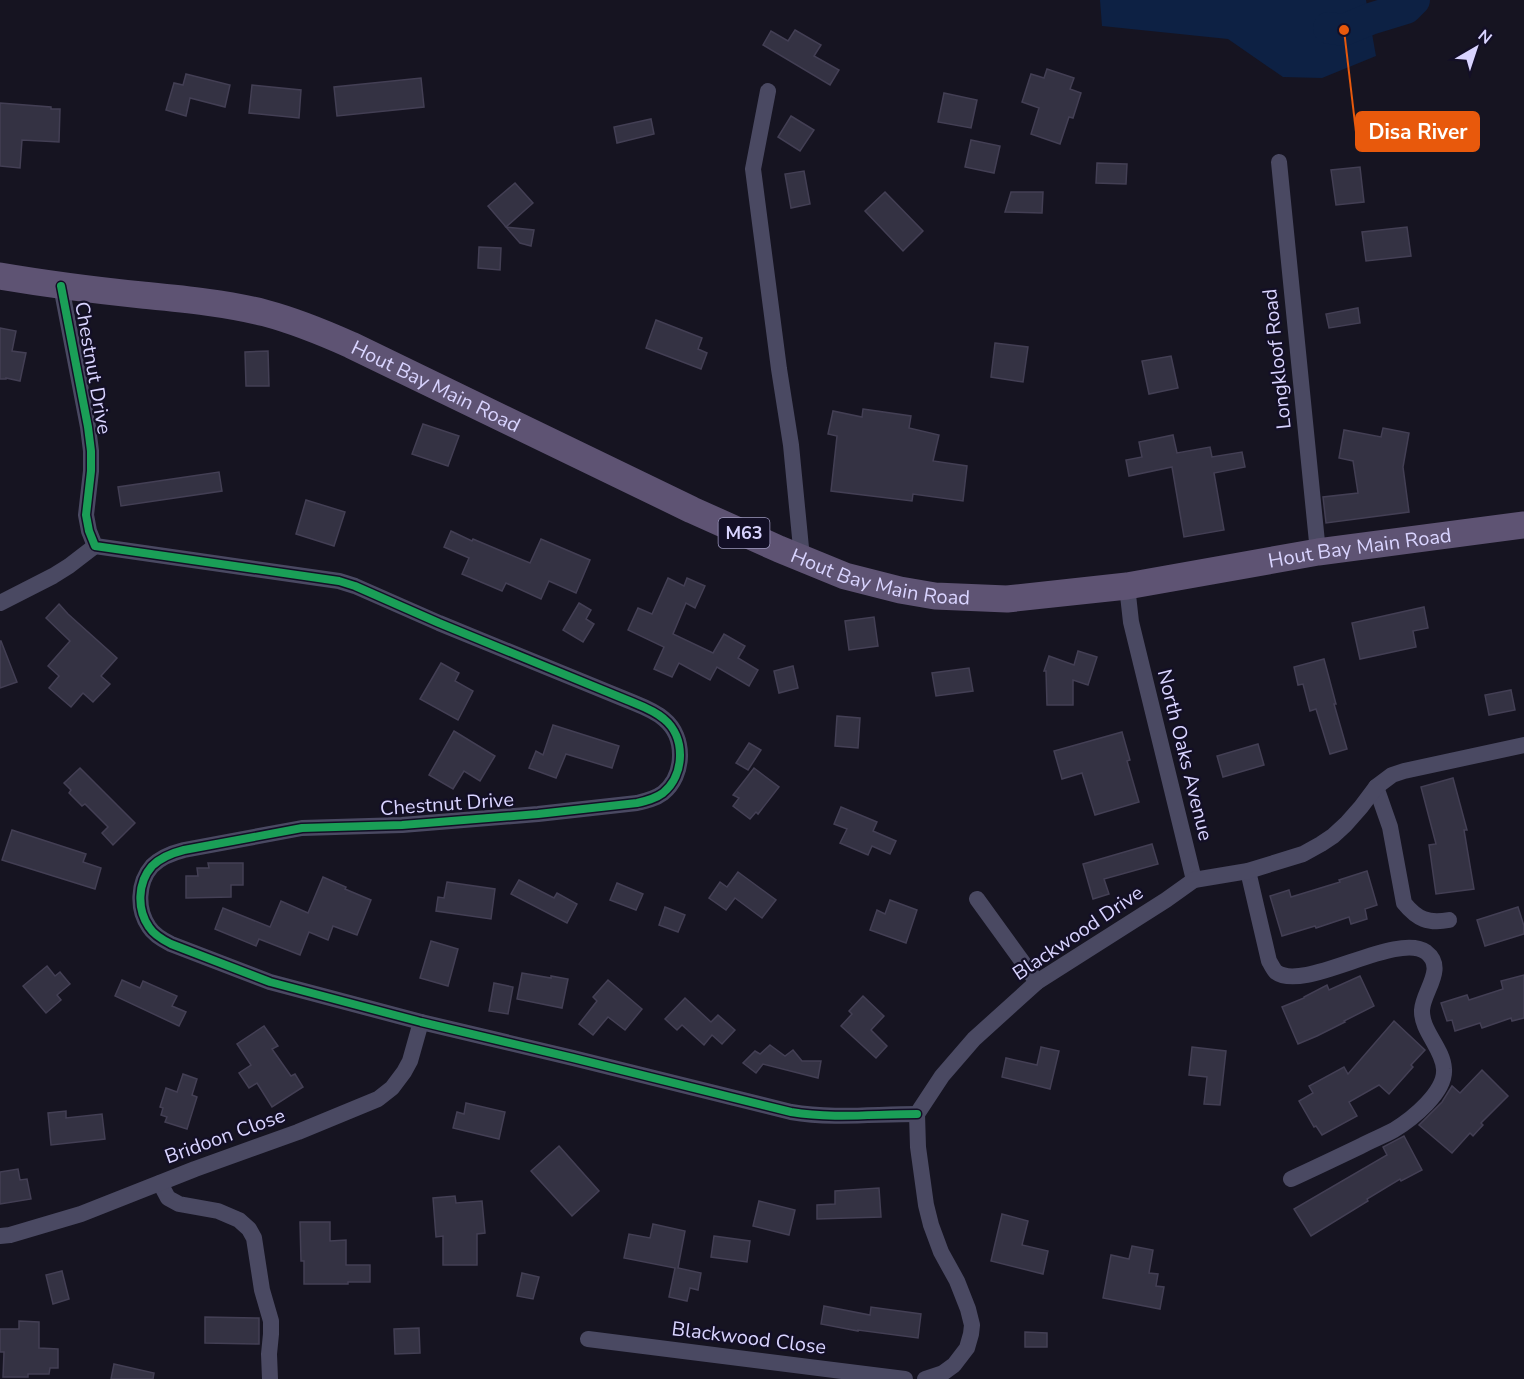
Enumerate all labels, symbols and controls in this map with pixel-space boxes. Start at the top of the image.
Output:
north arrow [1446,18,1506,78]
text: N [1473,25,1496,49]
callout: Disa River [1356,112,1479,151]
text: Disa River [1369,118,1468,146]
street label: Longkloof Road [1256,287,1298,431]
street label: Chestnut Drive [68,300,118,436]
street label: Hout Bay Main Road [347,334,525,438]
road number: M63 [718,518,770,548]
street label: Hout Bay Main Road [1266,521,1453,574]
street label: Hout Bay Main Road [787,542,971,611]
street label: North Oaks Avenue [1151,666,1219,844]
street label: Chestnut Drive [379,786,515,822]
street label: Blackwood Drive [1007,879,1149,987]
street label: Bridoon Close [161,1102,289,1170]
street label: Blackwood Close [670,1315,828,1361]

